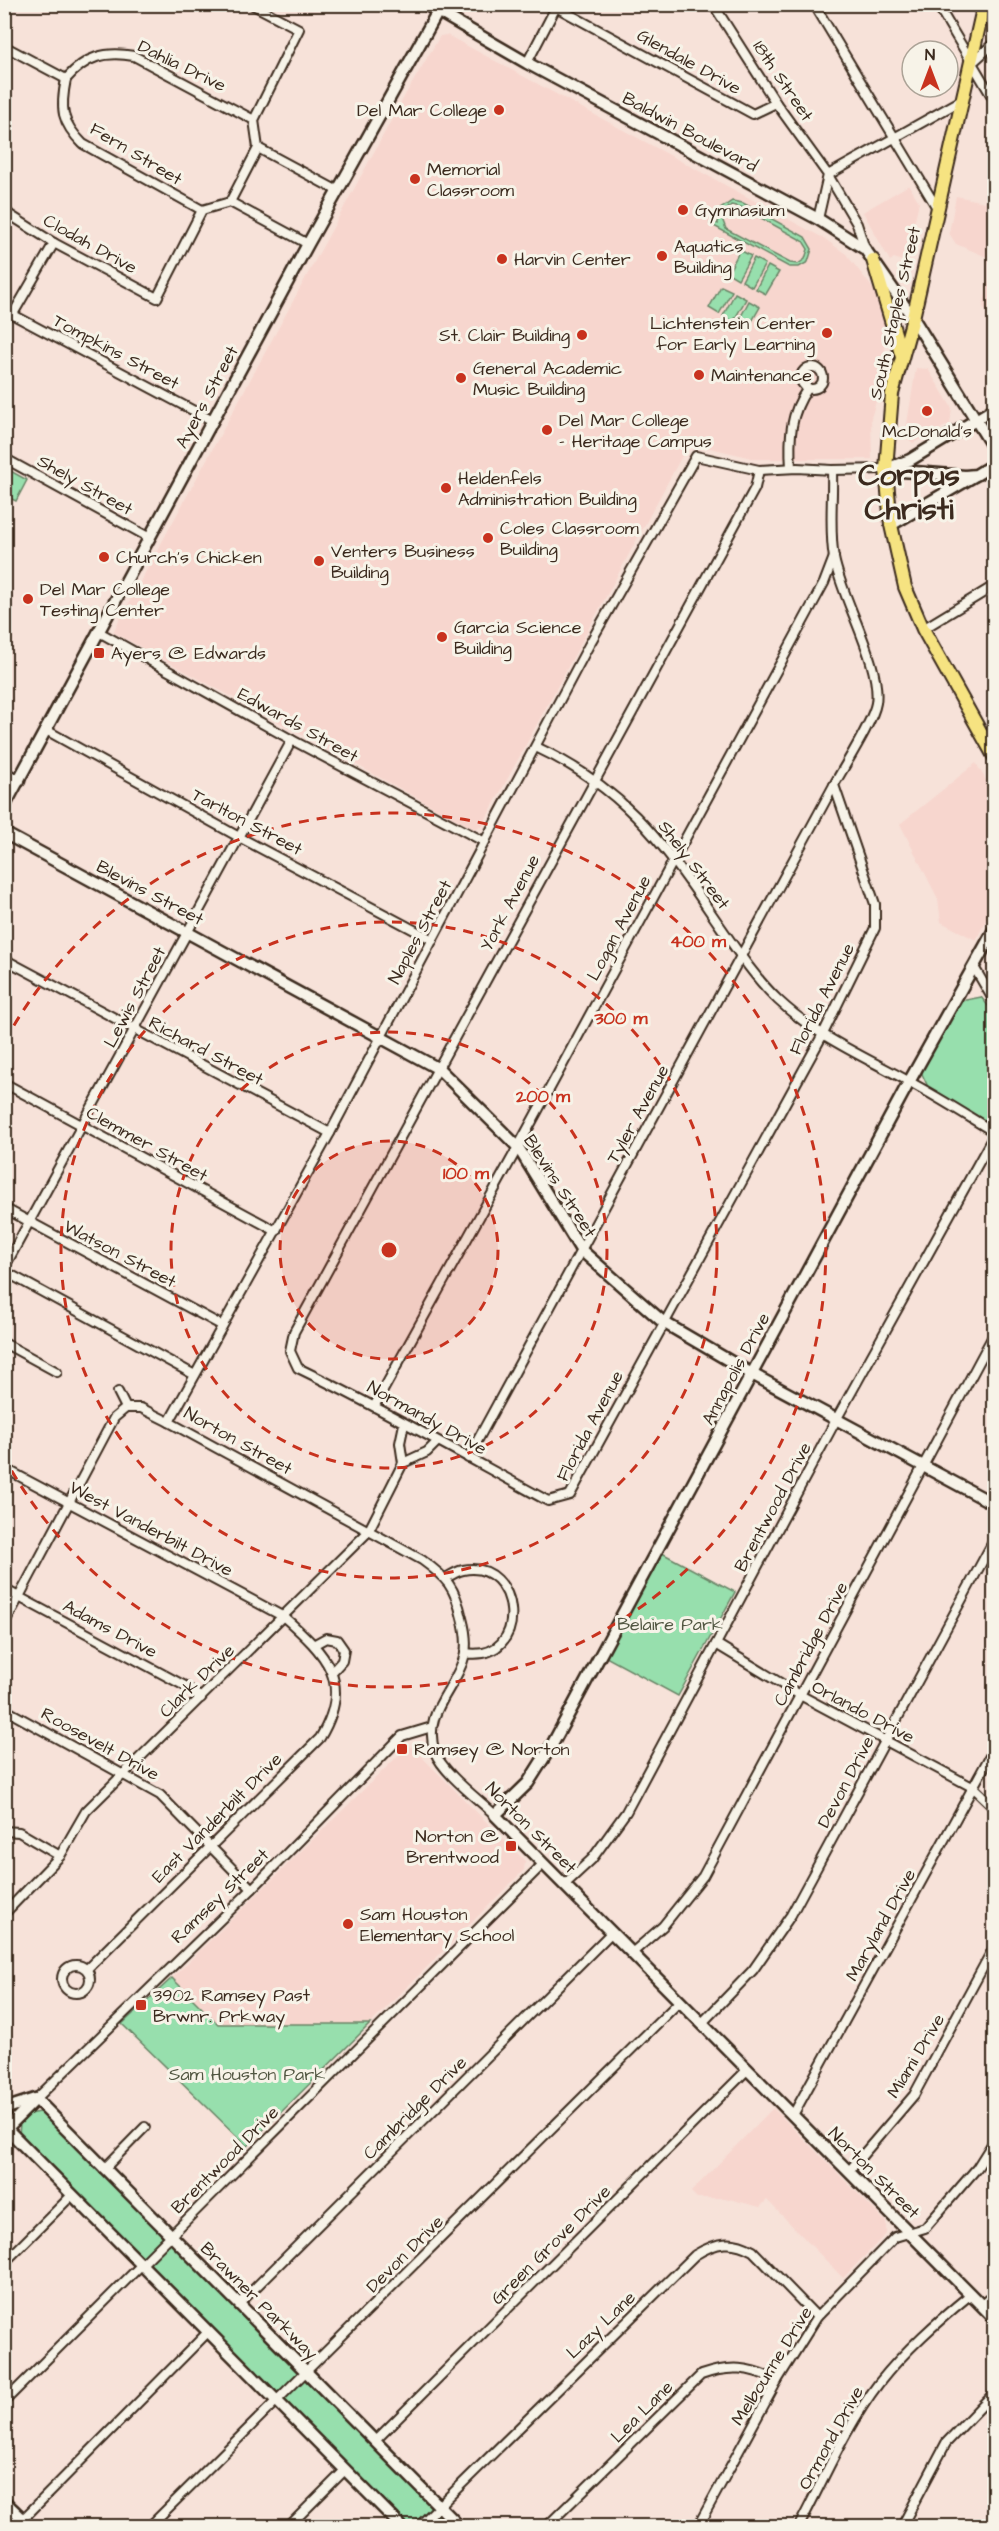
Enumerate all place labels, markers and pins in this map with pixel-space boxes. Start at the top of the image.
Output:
place label: Del Mar College [357,98,487,124]
marker: Del Mar College [492,103,506,117]
place label: Memorial Classroom [427,157,514,203]
marker: Memorial Classroom [408,172,422,186]
place label: Gymnasium [695,198,784,224]
marker: Gymnasium [676,203,690,217]
place label: Aquatics Building [674,234,744,281]
place label: Harvin Center [514,247,631,272]
marker: Aquatics Building [655,249,669,263]
marker: Harvin Center [495,252,509,266]
place label: Lichtenstein Center for Early Learning [650,311,815,358]
place label: St. Clair Building [439,323,570,349]
marker: Lichtenstein Center for Early Learning [820,326,834,340]
marker: St. Clair Building [575,328,589,342]
place label: General Academic Music Building [473,356,622,403]
place label: Maintenance [711,363,812,388]
marker: Maintenance [692,368,706,382]
marker: General Academic Music Building [454,371,468,385]
marker: McDonald's [920,404,934,418]
place label: Del Mar College - Heritage Campus [559,408,712,455]
place label: McDonald's [882,419,972,444]
marker: Del Mar College - Heritage Campus [540,423,554,437]
place label: Heldenfels Administration Building [458,466,637,513]
marker: Heldenfels Administration Building [439,481,453,495]
place label: Coles Classroom Building [500,516,639,563]
marker: Coles Classroom Building [481,531,495,545]
place label: Venters Business Building [331,539,475,586]
place label: Church's Chicken [116,545,262,570]
marker: Church's Chicken [97,550,111,564]
marker: Venters Business Building [312,554,326,568]
place label: Del Mar College Testing Center [40,577,170,624]
marker: Del Mar College Testing Center [21,592,35,606]
place label: Garcia Science Building [454,615,582,662]
marker: Garcia Science Building [435,630,449,644]
place label: Ayers @ Edwards [111,641,266,667]
marker: Ayers @ Edwards [92,646,106,660]
centre of rings [379,1240,399,1260]
place label: Ramsey @ Norton [414,1737,570,1763]
marker: Ramsey @ Norton [395,1742,409,1756]
place label: Norton @ Brentwood [406,1824,499,1870]
marker: Norton @ Brentwood [504,1839,518,1853]
place label: Sam Houston Elementary School [360,1902,515,1949]
marker: Sam Houston Elementary School [341,1917,355,1931]
place label: 3902 Ramsey Past Brwnr. Prkway [153,1983,311,2030]
marker: 3902 Ramsey Past Brwnr. Prkway [134,1998,148,2012]

